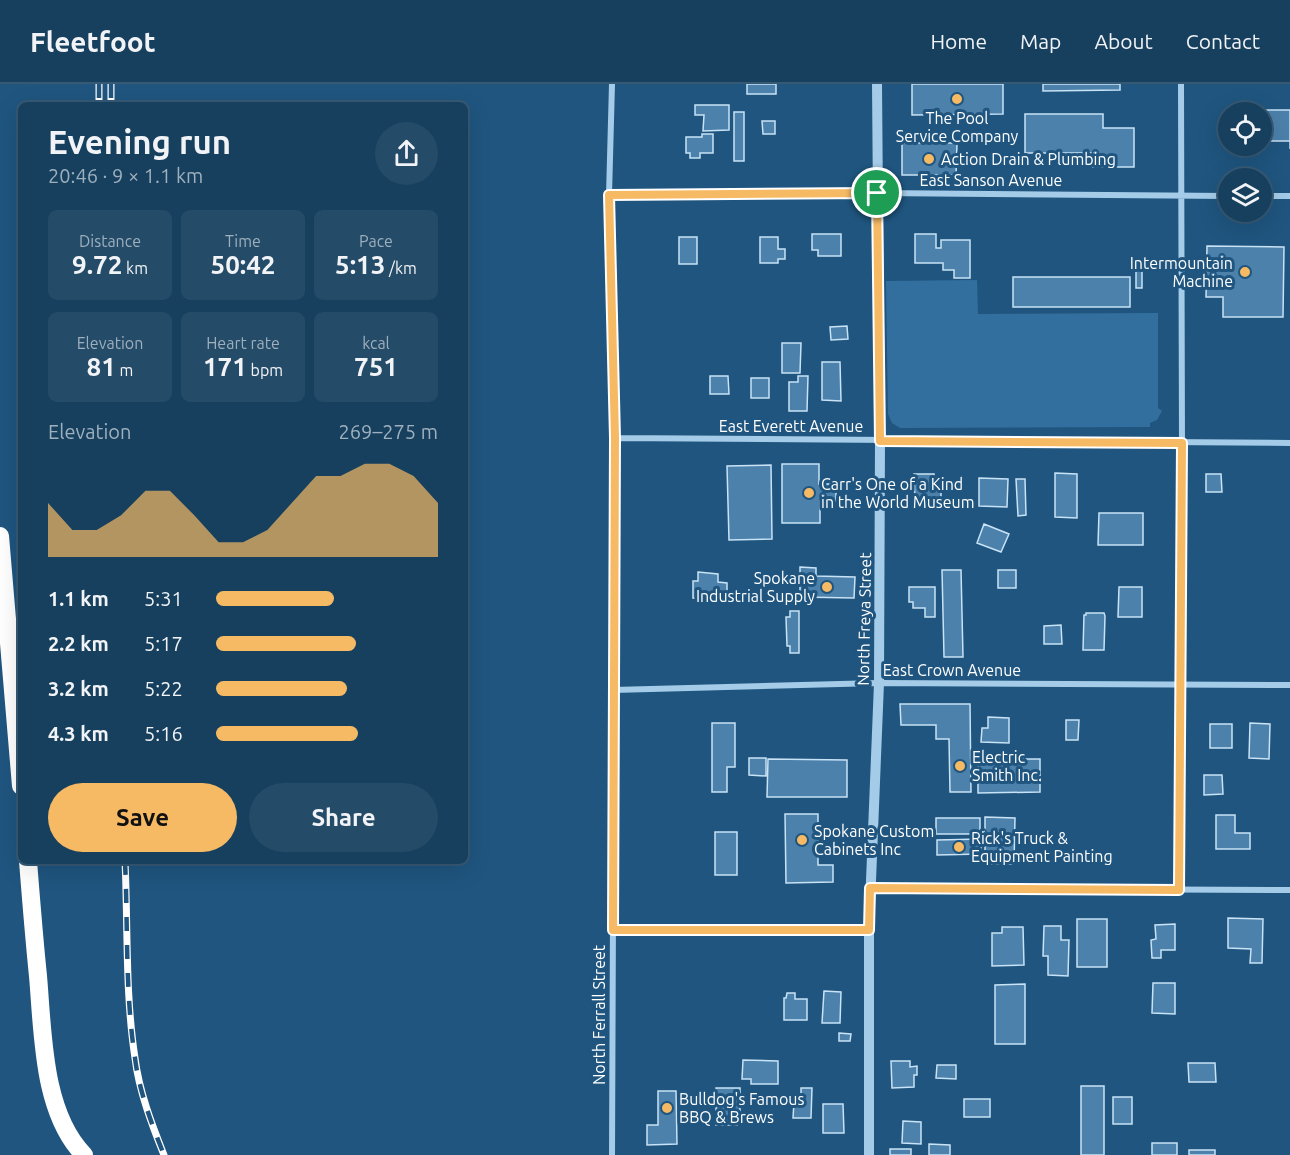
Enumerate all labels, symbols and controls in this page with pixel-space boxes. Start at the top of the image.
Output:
text: Fleetfoot [30,26,156,57]
text: Home [930,29,987,53]
text: Map [1020,29,1061,53]
text: About [1094,29,1153,53]
text: Contact [1186,29,1260,53]
marker: The Pool Service Company [950,92,964,106]
map controls [1218,102,1272,222]
button: locate [1218,102,1272,156]
place label: The Pool Service Company [896,109,1019,145]
button: share [375,122,438,185]
text: Evening run [48,123,231,160]
place label: Action Drain & Plumbing [941,150,1116,168]
marker: Action Drain & Plumbing [922,152,936,166]
text: 20:46 · 9 × 1.1 km [48,164,203,187]
pin [851,167,902,218]
button: layers [1218,168,1272,222]
street label: East Sanson Avenue [920,171,1062,189]
icon: arrive [860,176,893,209]
text: Distance [79,232,141,250]
text: Time [225,232,261,250]
text: Pace [359,232,393,250]
text: 9.72 [72,250,122,279]
text: 50:42 [210,250,276,279]
text: 5:13 [335,250,385,279]
place label: Intermountain Machine [1130,254,1233,290]
text: km [122,259,148,277]
text: /km [385,259,417,277]
marker: Intermountain Machine [1238,265,1252,279]
text: Elevation [77,334,143,352]
text: Heart rate [206,334,280,352]
text: kcal [362,334,390,352]
text: 81 [87,352,116,381]
text: 171 [203,352,247,381]
text: 751 [354,352,398,381]
text: m [116,361,133,379]
text: bpm [247,361,283,379]
street label: East Everett Avenue [719,417,863,435]
text: Elevation [48,420,131,443]
text: 269–275 m [339,420,438,443]
place label: Carr's One of a Kind in the World Museum [821,475,975,511]
marker: Carr's One of a Kind in the World Museum [802,486,816,500]
street label: North Freya Street [854,552,874,686]
place label: Spokane Industrial Supply [696,569,815,605]
marker: Spokane Industrial Supply [820,580,834,594]
text: 1.1 km [48,587,109,610]
text: 5:31 [144,587,183,610]
text: 2.2 km [48,632,109,655]
text: 5:17 [144,632,183,655]
street label: East Crown Avenue [883,661,1021,679]
text: 3.2 km [48,677,109,700]
text: 5:22 [144,677,183,700]
text: 4.3 km [48,722,109,745]
text: 5:16 [144,722,183,745]
place label: Electric Smith Inc. [972,748,1042,784]
marker: Electric Smith Inc. [953,759,967,773]
button: Save [48,783,237,852]
button: Share [249,783,438,852]
place label: Spokane Custom Cabinets Inc [814,822,934,858]
place label: Rick's Truck & Equipment Painting [971,829,1113,865]
marker: Spokane Custom Cabinets Inc [795,833,809,847]
marker: Rick's Truck & Equipment Painting [952,840,966,854]
street label: North Ferrall Street [590,944,608,1085]
place label: Bulldog's Famous BBQ & Brews [679,1090,804,1126]
marker: Bulldog's Famous BBQ & Brews [660,1101,674,1115]

